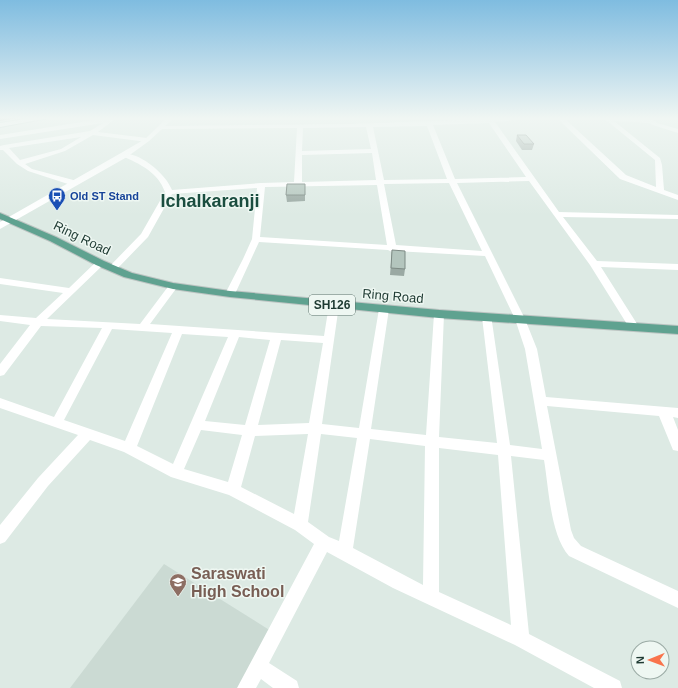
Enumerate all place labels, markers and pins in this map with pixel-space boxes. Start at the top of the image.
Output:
bus stop icon: Old ST Stand [47,186,67,211]
place label: Old ST Stand [70,190,139,202]
place label: Saraswati High School [191,565,284,600]
school or university icon: Saraswati High School [168,572,188,597]

